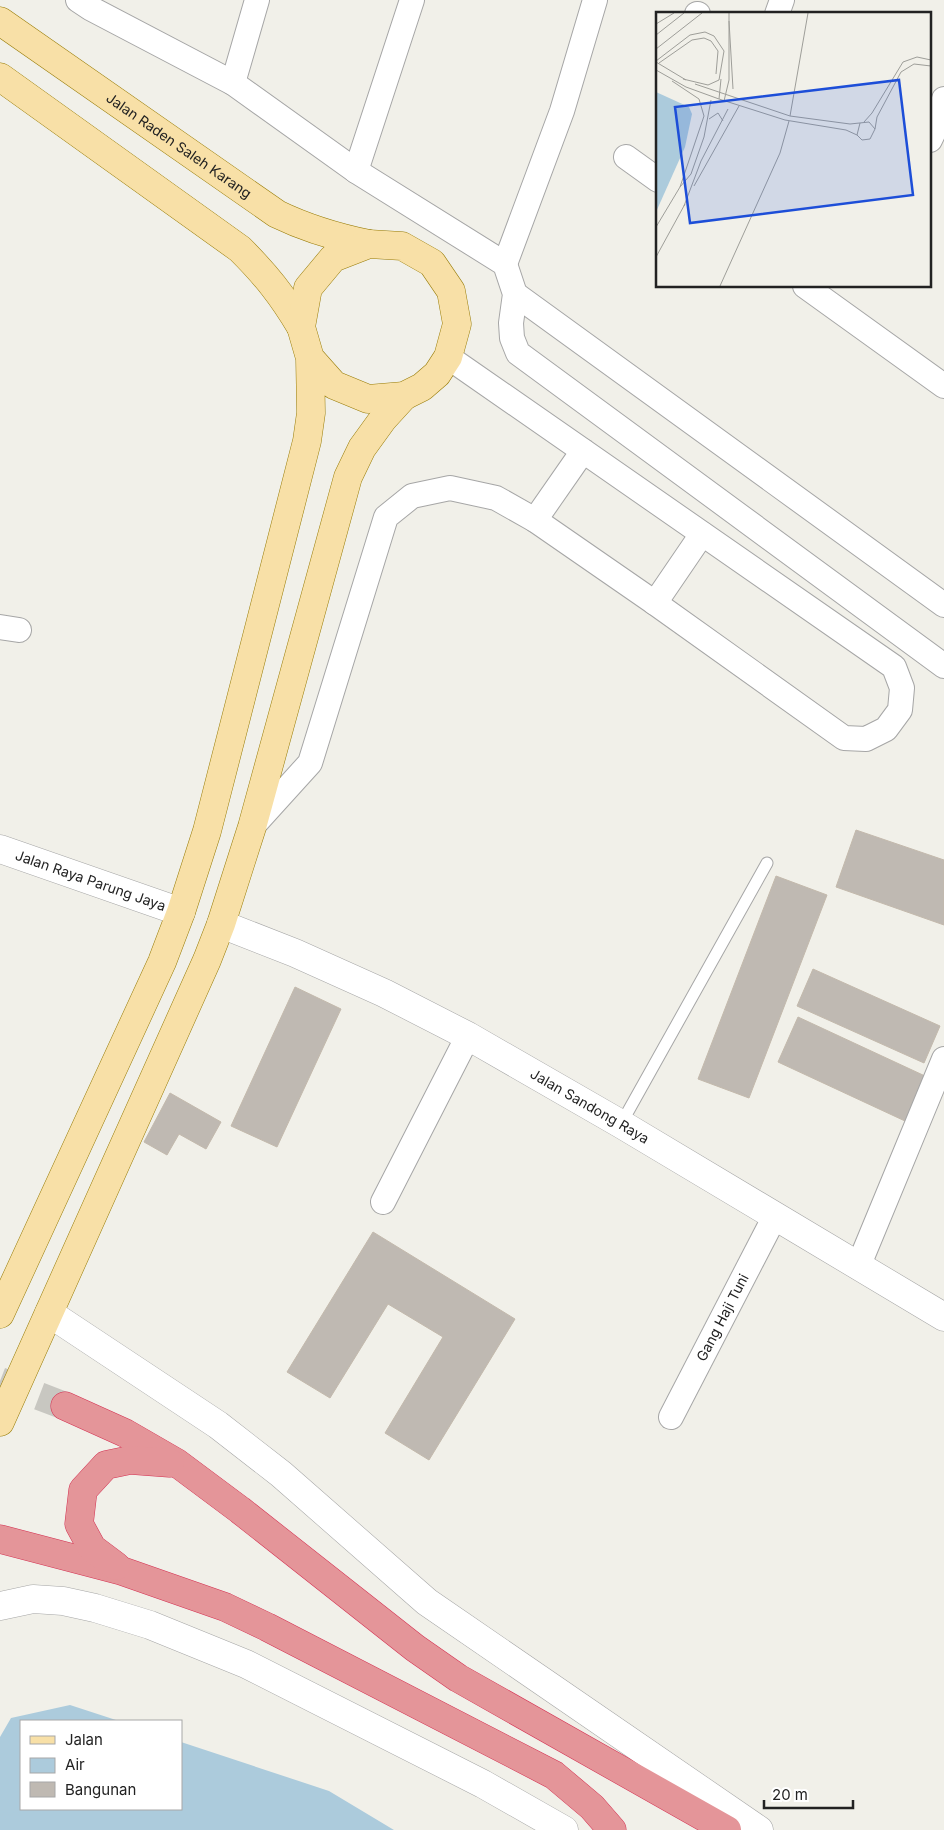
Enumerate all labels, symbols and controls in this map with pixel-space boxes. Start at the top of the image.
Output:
inset map [656,12,932,288]
street label: Jalan Raden Saleh Karang [103,89,255,202]
street label: Jalan Raya Parung Jaya [13,846,168,914]
street label: Jalan Sandong Raya [528,1065,653,1147]
street label: Gang Haji Tuni [692,1271,752,1364]
legend [20,1720,182,1810]
text: Jalan [65,1730,103,1749]
text: Air [65,1755,85,1774]
scale bar [764,1778,853,1810]
text: Bangunan [65,1780,136,1799]
text: 20 m [772,1785,808,1804]

